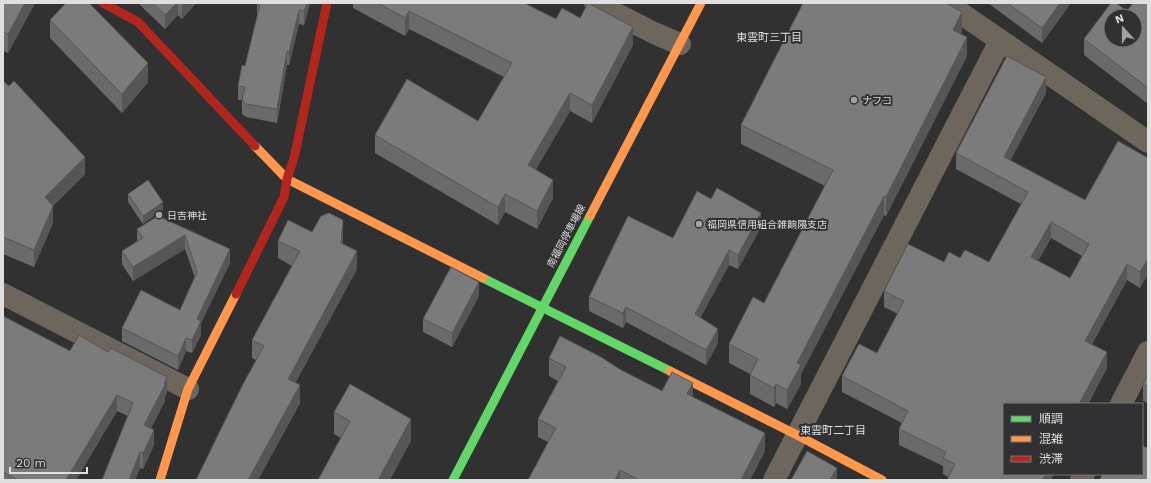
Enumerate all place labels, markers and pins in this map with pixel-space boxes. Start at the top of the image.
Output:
marker: ナフコ [849,95,859,105]
place label: ナフコ [862,95,892,106]
marker: 日吉神社 [154,210,164,220]
place label: 日吉神社 [167,210,207,221]
marker: 福岡県信用組合雑餉隈支店 [694,219,704,229]
place label: 福岡県信用組合雑餉隈支店 [707,219,827,230]

